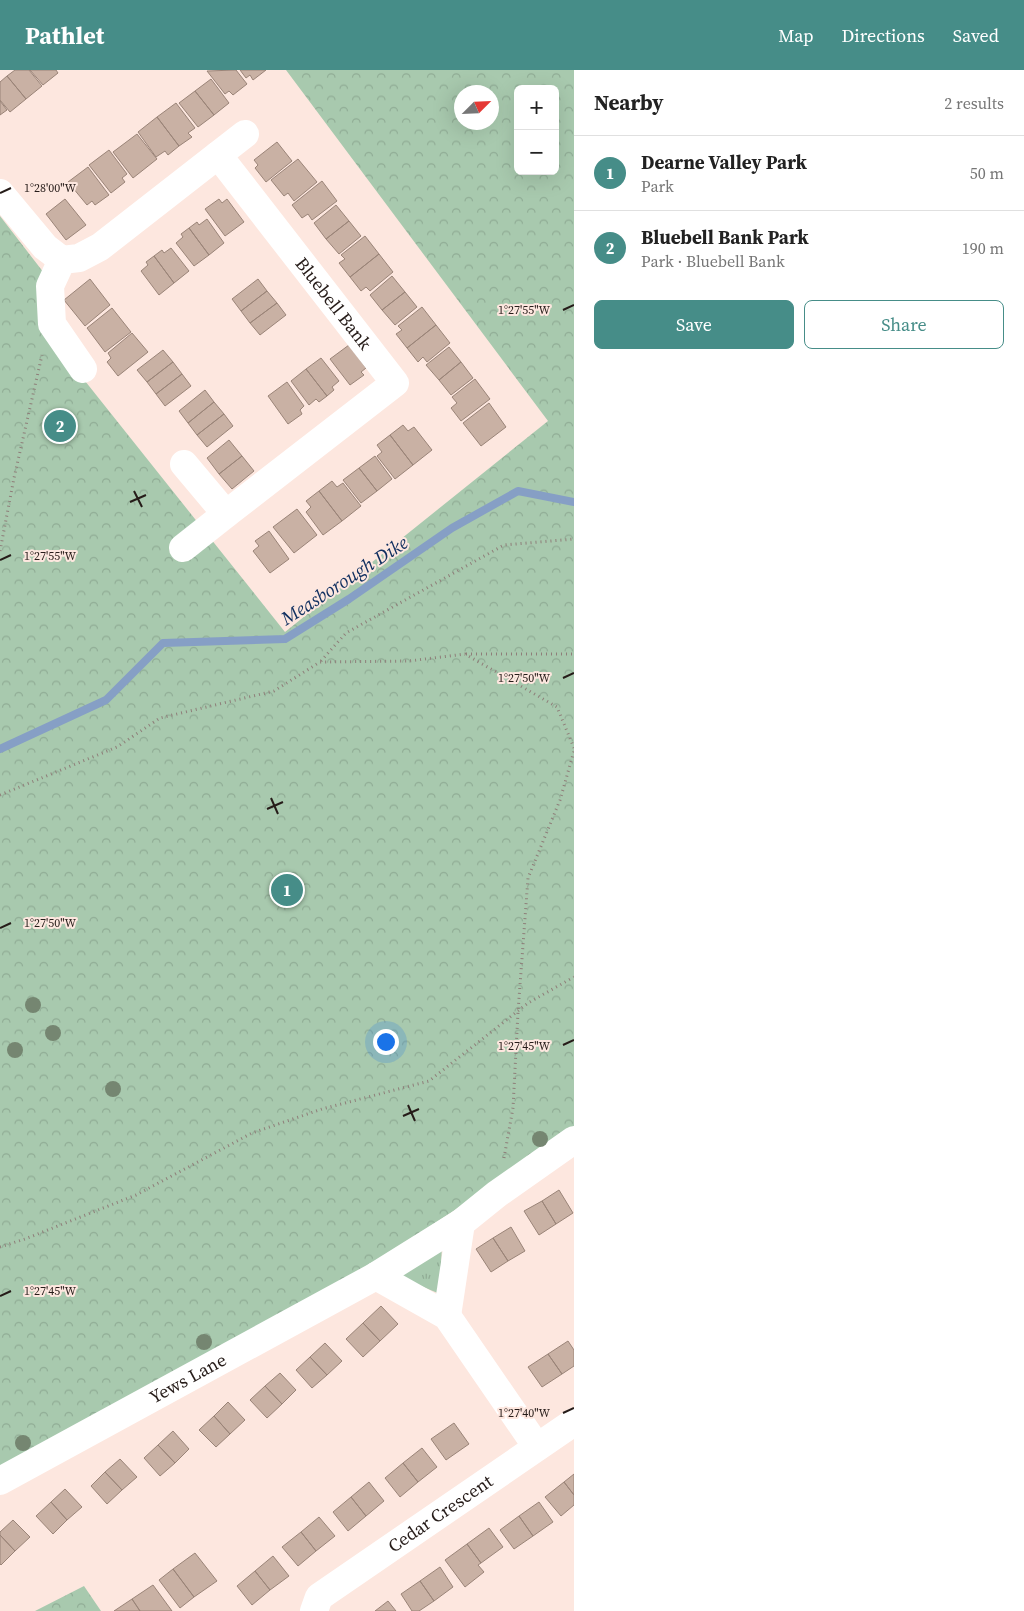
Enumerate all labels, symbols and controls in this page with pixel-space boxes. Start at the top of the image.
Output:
text: Pathlet [25,19,104,52]
text: Map [778,23,814,48]
text: Directions [842,23,925,48]
text: Saved [953,23,999,48]
north arrow [454,85,499,130]
map controls [514,85,559,175]
button: + [514,85,559,130]
text: Nearby [594,88,664,117]
text: 2 results [944,92,1004,114]
button: − [514,130,559,175]
text: Dearne Valley Park [641,149,807,175]
text: 1 [606,162,614,184]
text: 50 m [970,162,1004,184]
text: Park [641,175,674,197]
text: 1°28'00"W [24,180,76,196]
text: Bluebell Bank Park [641,224,809,250]
text: 2 [606,237,614,259]
text: 190 m [962,237,1004,259]
text: Park · Bluebell Bank [641,250,785,272]
street label: Bluebell Bank [290,252,378,355]
button: Save [594,300,794,349]
button: Share [804,300,1004,349]
text: 1°27'55"W [498,302,550,318]
pin: 2 [44,407,76,445]
water label: Measborough Dike [275,529,413,631]
text: 1°27'55"W [24,548,76,564]
text: 1°27'50"W [498,670,550,686]
pin: 1 [271,871,303,909]
text: 1°27'50"W [24,915,76,931]
your location [373,1029,399,1055]
text: 1°27'45"W [498,1038,550,1054]
text: 1°27'45"W [24,1283,76,1299]
street label: Yews Lane [145,1347,231,1409]
text: 1°27'40"W [498,1405,550,1421]
street label: Cedar Crescent [383,1468,497,1558]

